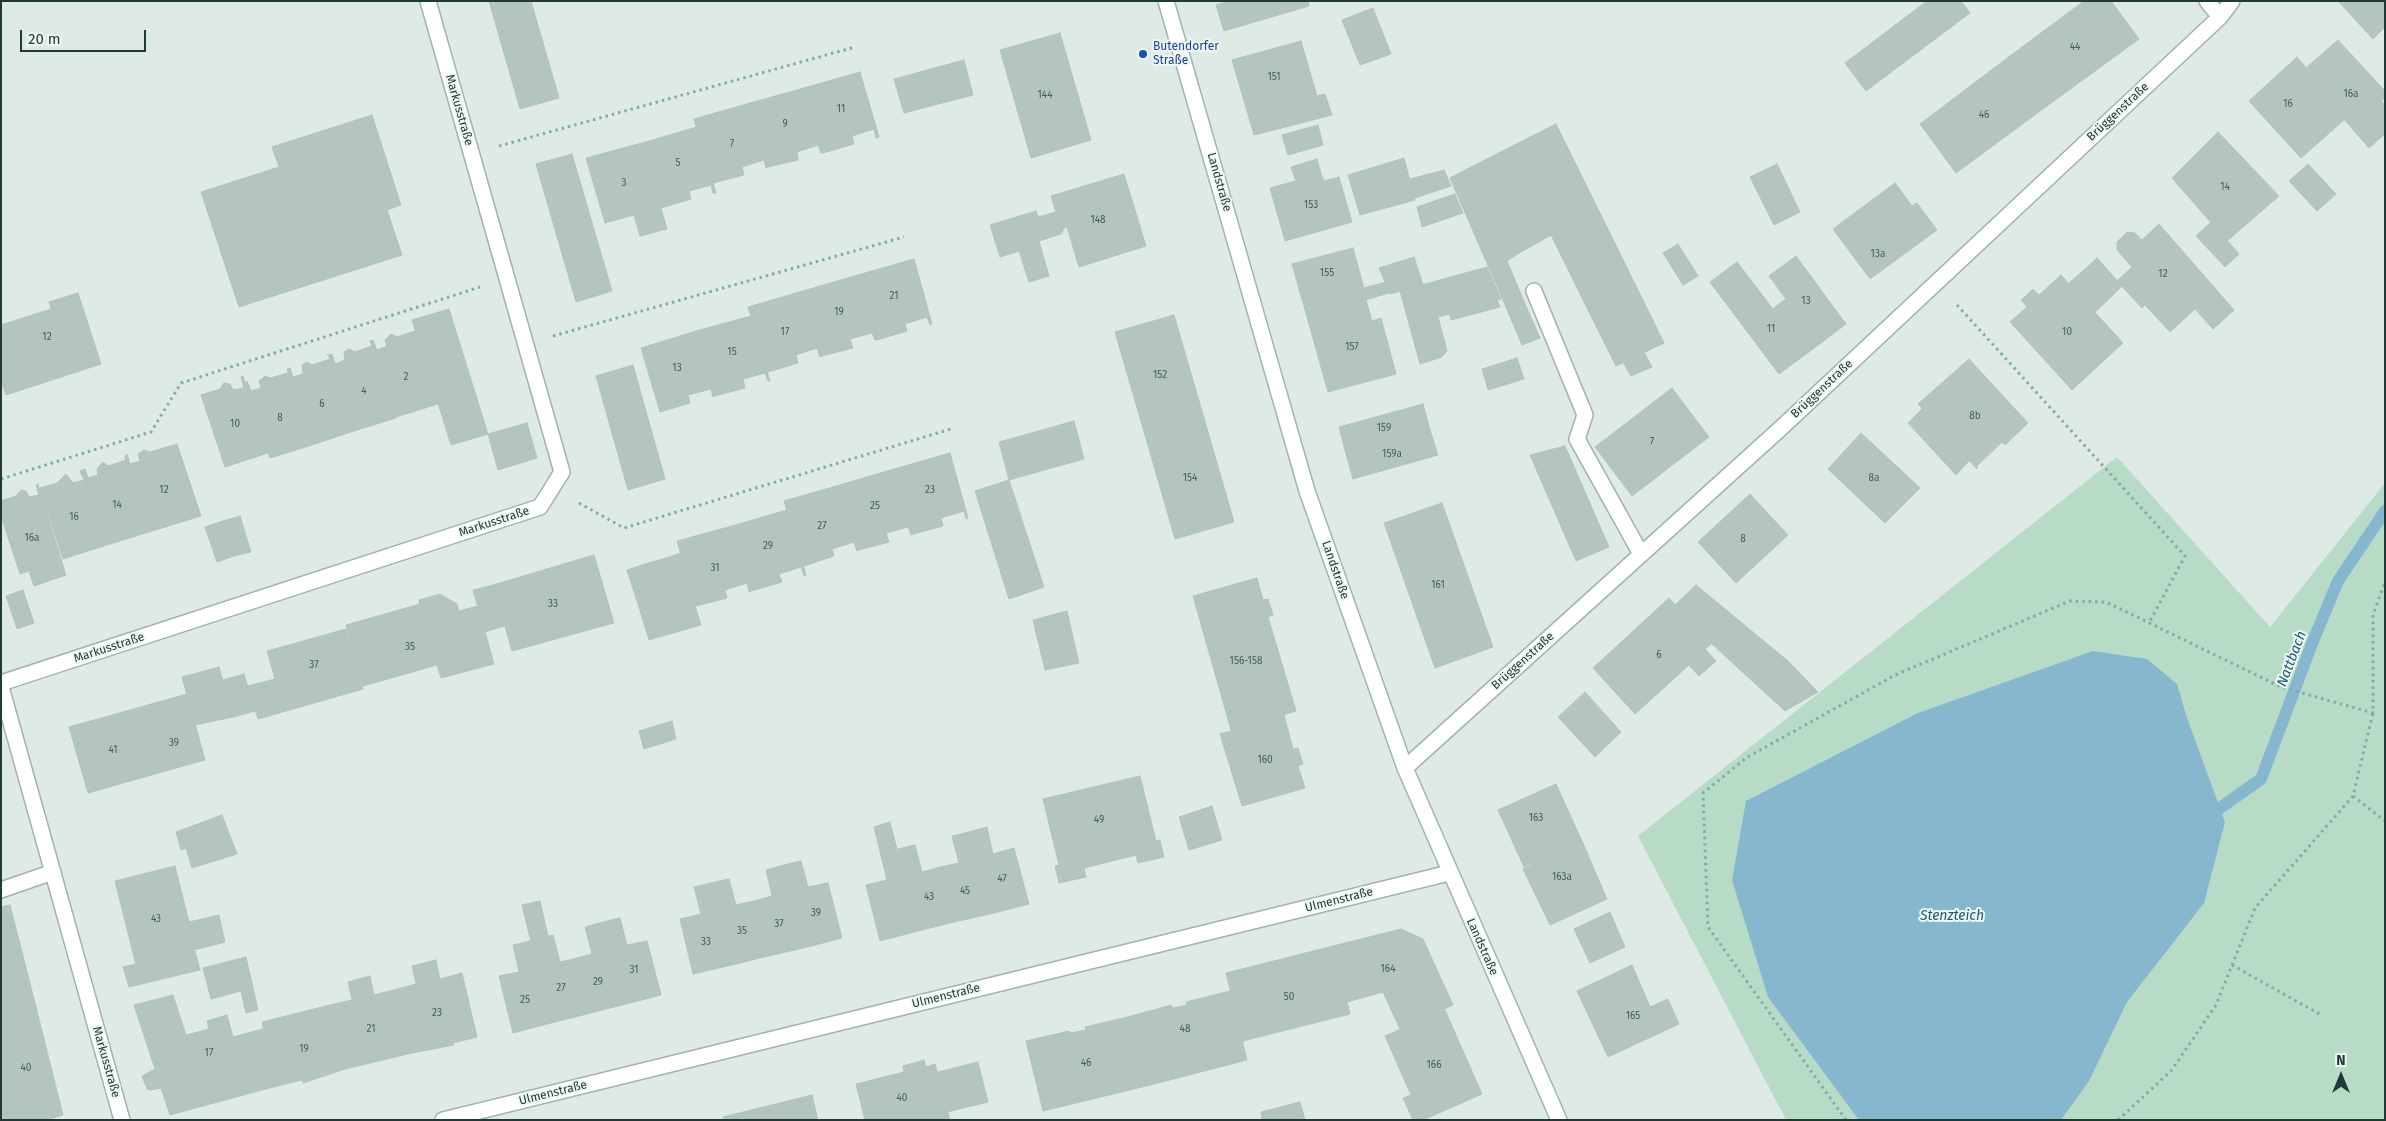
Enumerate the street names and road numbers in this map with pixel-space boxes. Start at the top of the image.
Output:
street label: Markusstraße [442,73,476,147]
street label: Brüggenstraße [2084,80,2152,144]
street label: Landstraße [1204,151,1234,213]
street label: Brüggenstraße [1788,357,1856,421]
street label: Markusstraße [457,504,531,540]
street label: Landstraße [1318,539,1352,601]
street label: Brüggenstraße [1489,629,1557,693]
street label: Markusstraße [72,630,146,666]
street label: Ulmenstraße [1303,885,1375,915]
street label: Landstraße [1463,916,1501,978]
street label: Ulmenstraße [910,981,982,1011]
street label: Markusstraße [89,1025,123,1099]
street label: Ulmenstraße [517,1078,589,1108]

